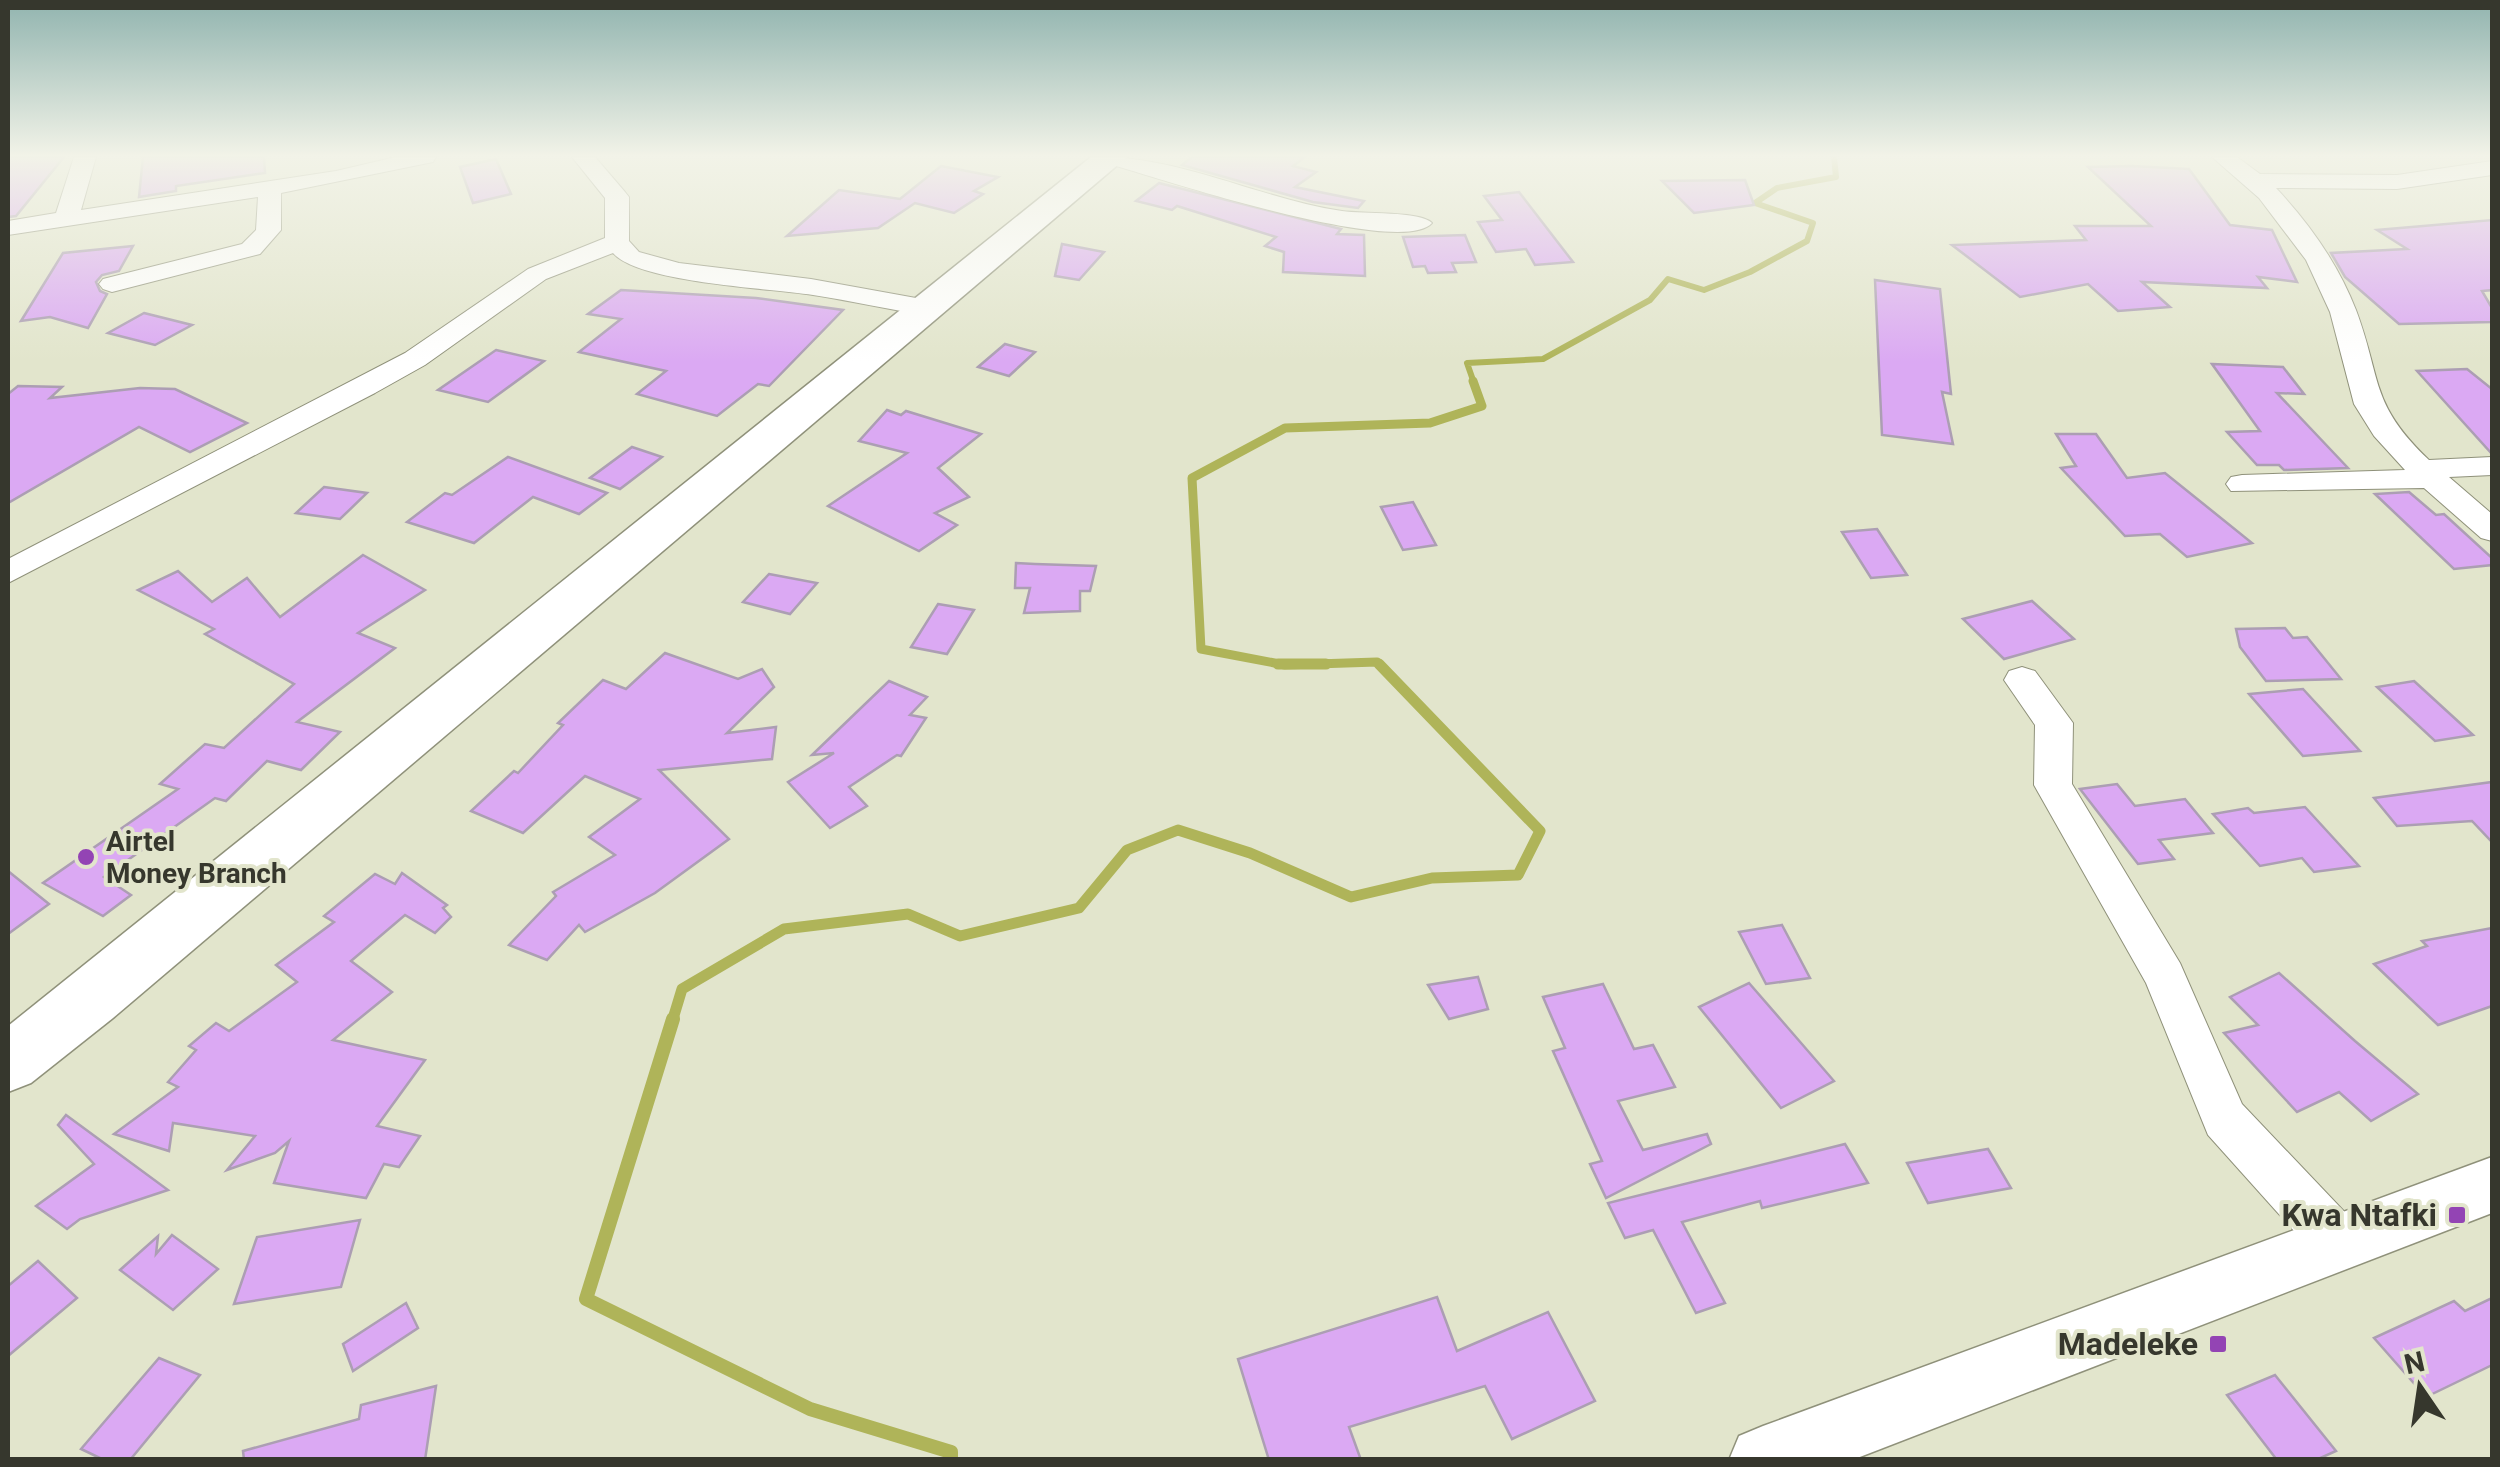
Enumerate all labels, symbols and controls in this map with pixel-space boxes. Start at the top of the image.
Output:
place label: Airtel Money Branch [106,825,287,890]
marker: Airtel Money Branch [75,846,97,868]
place label: Kwa Ntafki [2282,1196,2437,1234]
marker: Kwa Ntafki [2446,1204,2468,1226]
place label: Madeleke [2058,1325,2198,1363]
marker: Madeleke [2207,1333,2229,1355]
north arrow [2370,1337,2470,1437]
text: N [2401,1345,2428,1381]

